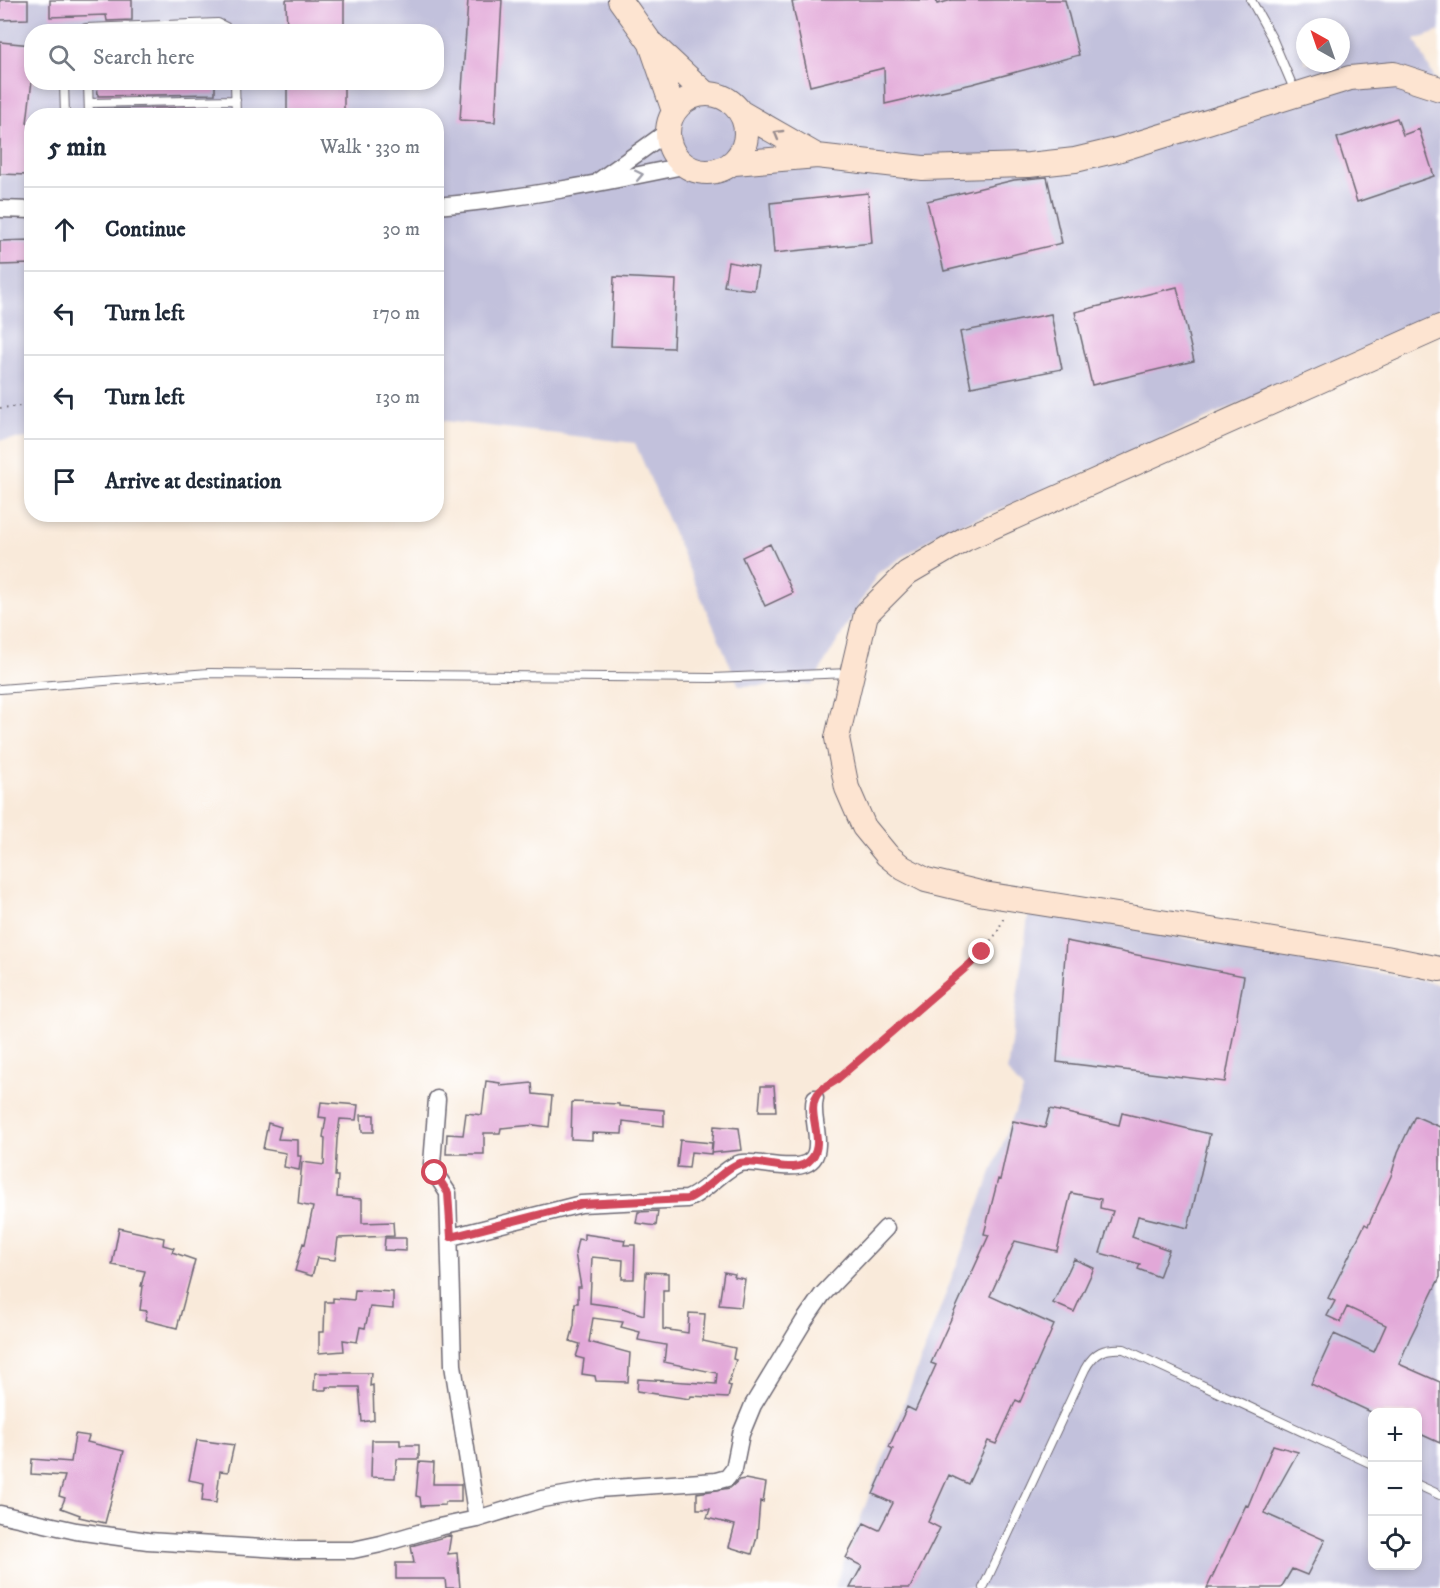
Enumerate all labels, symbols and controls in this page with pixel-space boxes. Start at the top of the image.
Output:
north arrow [1296,18,1350,72]
search box [24,24,444,90]
icon: search [45,41,78,74]
text: Search here [93,44,195,71]
one-way arrow [774,130,785,141]
text: 5 min [48,131,106,164]
text: Walk · 330 m [320,135,420,160]
one-way arrow [633,169,643,182]
icon: ahead [48,213,81,246]
text: Continue [105,216,186,243]
text: 30 m [382,217,420,242]
icon: left [48,297,81,330]
text: Turn left [105,300,185,327]
text: 170 m [372,301,420,326]
icon: left [48,381,81,414]
text: Turn left [105,384,185,411]
text: 130 m [375,385,420,410]
icon: arrive [48,465,81,498]
text: Arrive at destination [105,468,282,495]
route end [968,938,994,964]
route start [421,1159,447,1185]
map controls [1368,1408,1422,1570]
button: + [1368,1408,1422,1462]
button: − [1368,1462,1422,1516]
button: locate [1368,1516,1422,1570]

